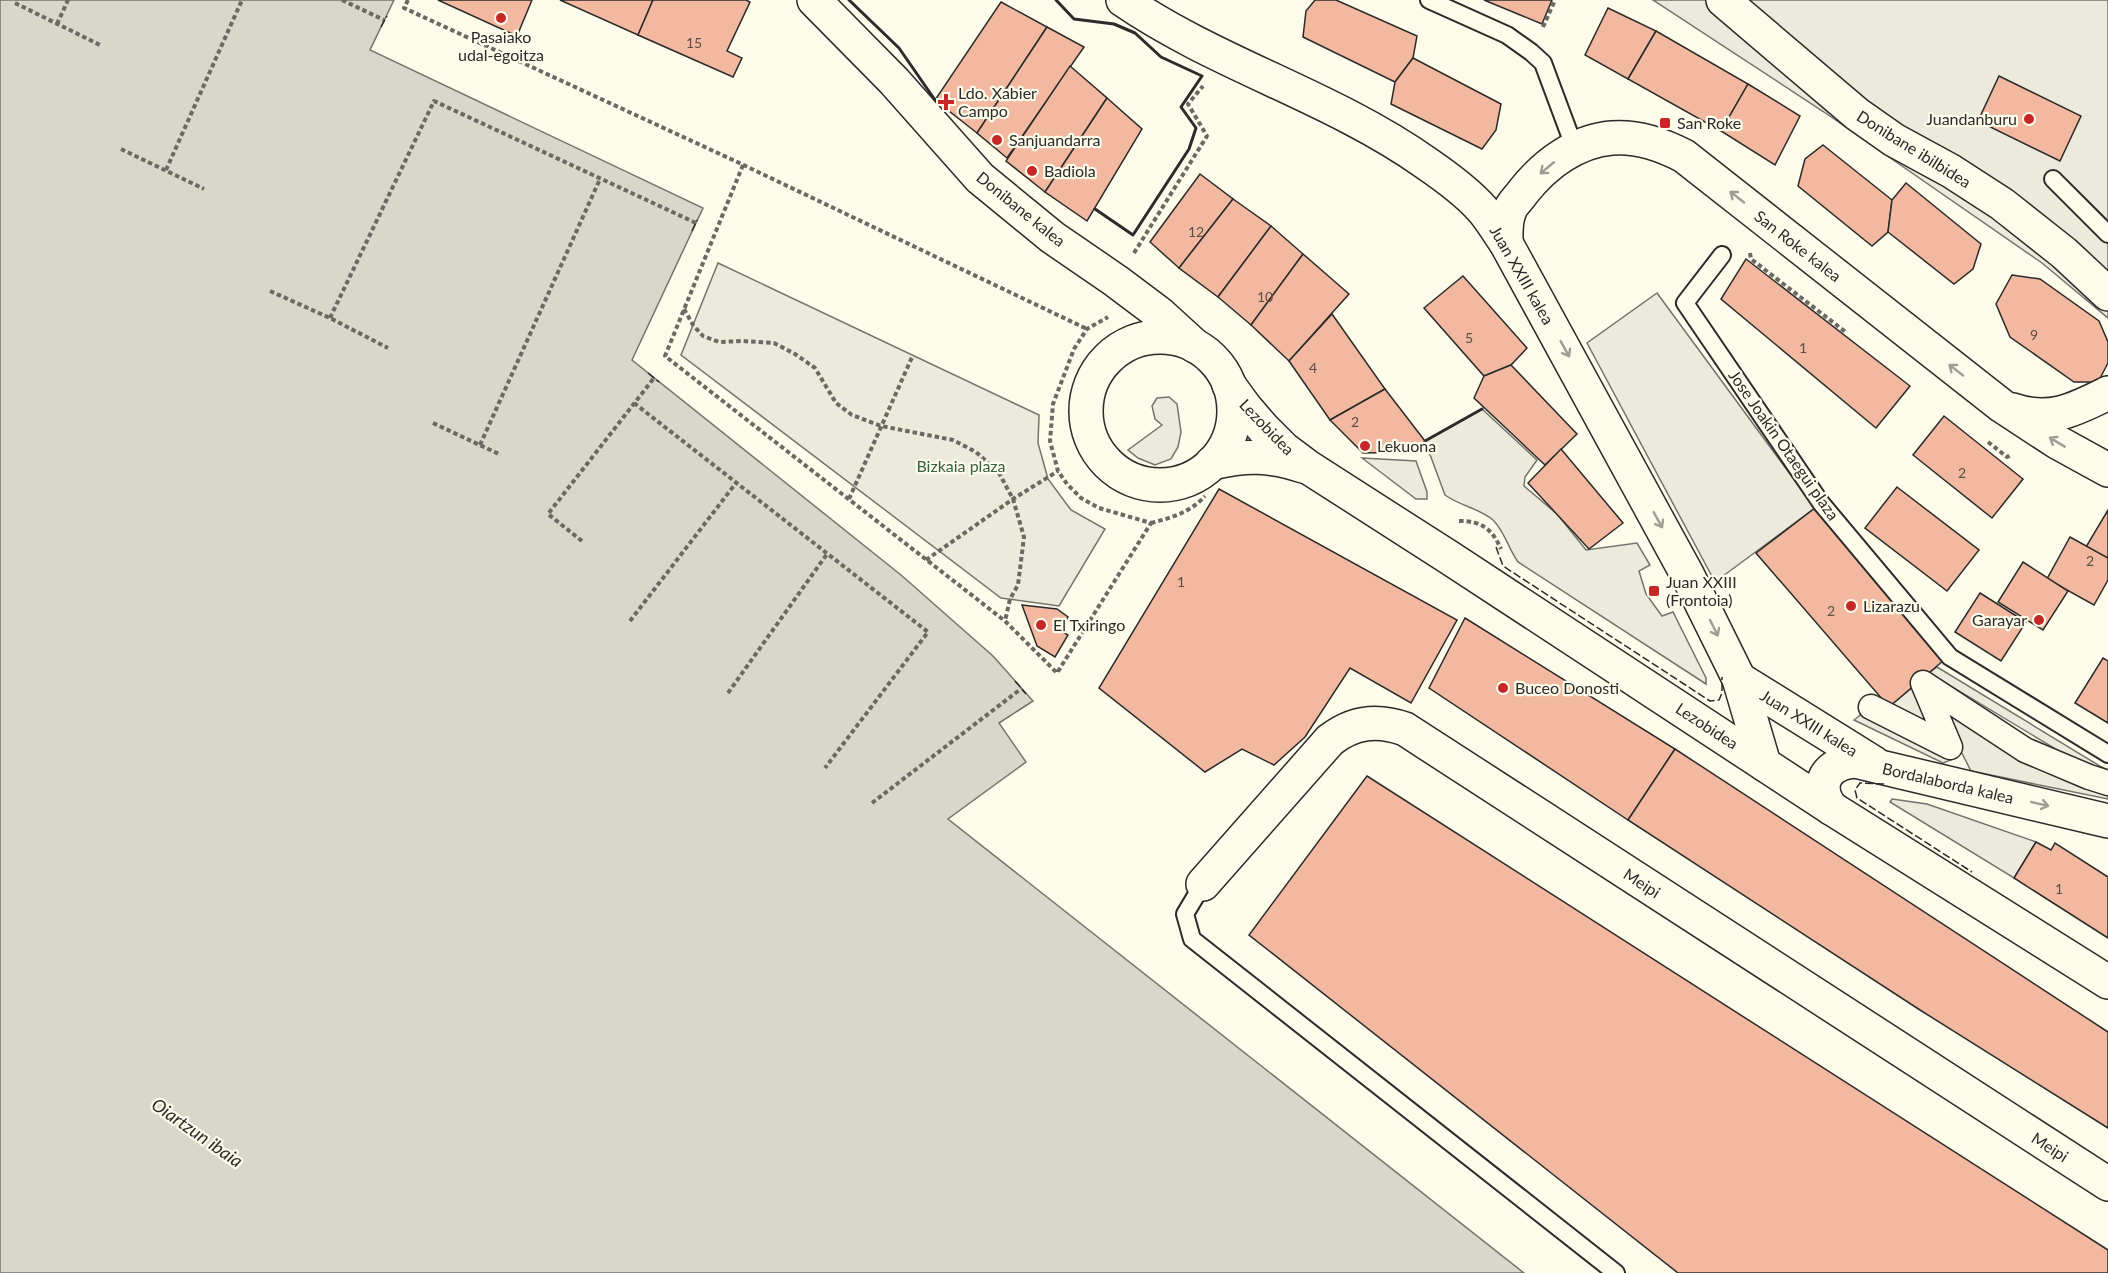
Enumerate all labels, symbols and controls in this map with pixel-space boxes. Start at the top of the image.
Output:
marker: Pasaiako udal-egoitza [494,11,508,25]
place label: Pasaiako udal-egoitza [458,27,544,64]
house number: 15 [686,34,702,51]
place label: Ldo. Xabier Campo [958,83,1037,120]
marker: Ldo. Xabier Campo [939,95,953,109]
street label: Donibane ibilbidea [1854,106,1975,191]
place label: Juandanburu [1926,109,2017,128]
marker: Juandanburu [2022,112,2036,126]
place label: San Roke [1677,113,1741,132]
marker: San Roke [1658,116,1672,130]
place label: Sanjuandarra [1009,130,1100,149]
marker: Sanjuandarra [990,133,1004,147]
place label: Badiola [1044,161,1096,180]
one-way arrow [1540,161,1555,175]
marker: Badiola [1025,164,1039,178]
street label: Donibane kalea [973,167,1069,250]
one-way arrow [1729,191,1745,204]
street label: San Roke kalea [1751,206,1845,285]
street label: Juan XXIII kalea [1486,222,1558,328]
house number: 12 [1188,223,1204,240]
house number: 10 [1257,288,1273,305]
house number: 9 [2030,326,2038,343]
house number: 5 [1465,329,1473,346]
house number: 1 [1799,339,1807,356]
one-way arrow [1559,340,1571,357]
house number: 4 [1309,359,1317,376]
one-way arrow [1948,363,1964,376]
street label: Jose Joakin Otaegui plaza [1725,366,1844,523]
street label: Lezobidea [1236,395,1299,459]
house number: 2 [1351,413,1359,430]
one-way arrow [2049,435,2066,447]
place label: Lekuona [1377,436,1436,455]
marker: Lekuona [1358,439,1372,453]
park label: Bizkaia plaza [916,456,1006,475]
house number: 2 [1958,464,1966,481]
one-way arrow [1653,511,1664,529]
house number: 2 [2086,552,2094,569]
place label: Juan XXIII (Frontoia) [1666,572,1737,609]
house number: 1 [1177,573,1185,590]
marker: Juan XXIII (Frontoia) [1647,584,1661,598]
place label: Lizarazu [1863,596,1920,615]
marker: Lizarazu [1844,599,1858,613]
house number: 2 [1827,602,1835,619]
place label: Garayar [1972,610,2027,629]
marker: Garayar [2032,613,2046,627]
place label: El Txiringo [1053,615,1125,634]
marker: El Txiringo [1034,618,1048,632]
one-way arrow [1708,618,1720,636]
place label: Buceo Donosti [1515,678,1619,697]
marker: Buceo Donosti [1496,681,1510,695]
street label: Juan XXIII kalea [1757,685,1861,760]
street label: Lezobidea [1673,698,1742,753]
street label: Bordalaborda kalea [1881,758,2016,807]
one-way arrow [2029,799,2049,810]
street label: Meipi [1620,864,1664,901]
house number: 1 [2055,880,2063,897]
water label: Oiartzun ibaia [148,1093,247,1172]
street label: Meipi [2028,1128,2072,1165]

